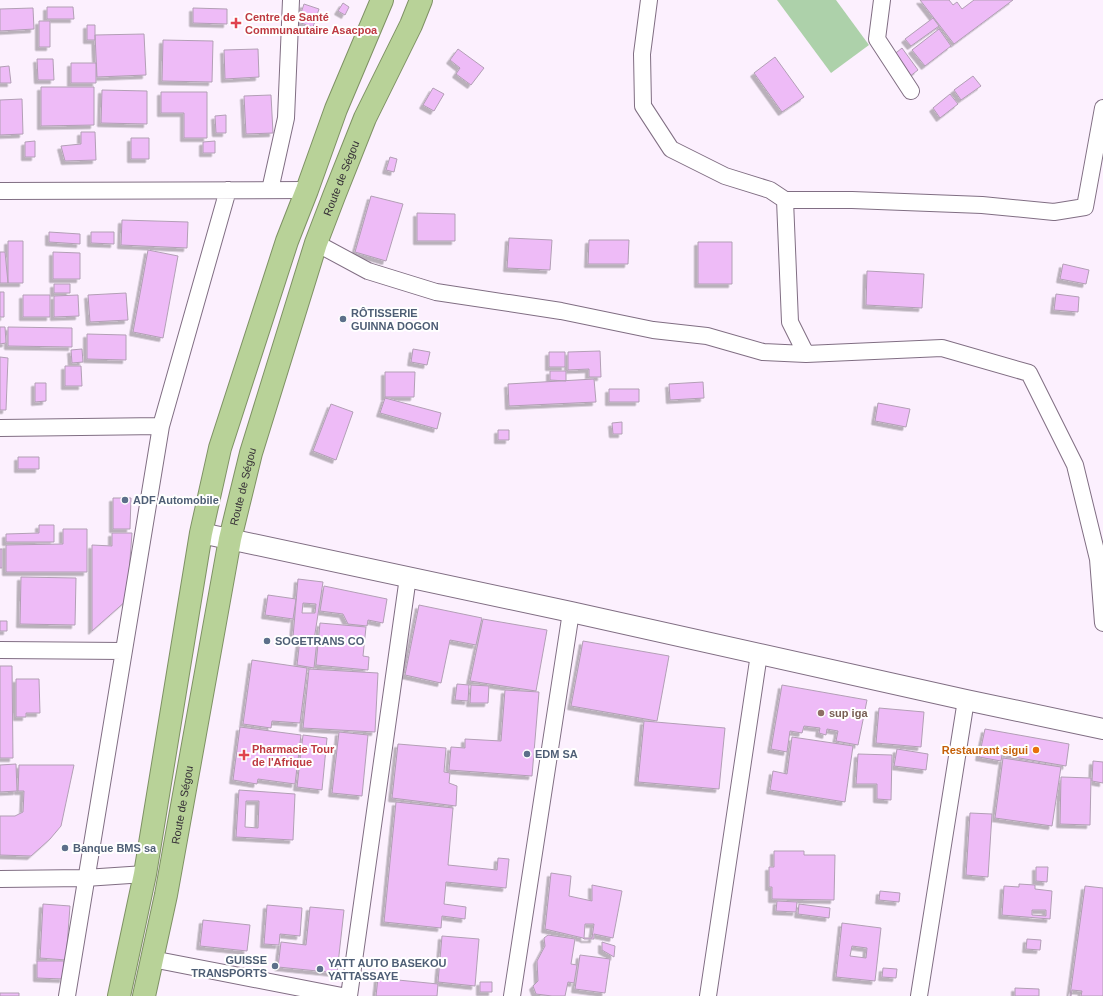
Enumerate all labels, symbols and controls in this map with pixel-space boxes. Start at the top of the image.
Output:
place label: Centre de Santé Communautaire Asacpoa [245,11,378,36]
marker: Centre de Santé Communautaire Asacpoa [230,17,242,29]
street label: Route de Ségou [321,139,361,217]
place label: RÔTISSERIE GUINNA DOGON [351,307,439,332]
marker: RÔTISSERIE GUINNA DOGON [338,314,348,324]
street label: Route de Ségou [228,446,258,527]
place label: ADF Automobile [133,494,219,506]
marker: ADF Automobile [120,495,130,505]
place label: SOGETRANS CO [275,635,365,647]
marker: SOGETRANS CO [262,636,272,646]
place label: sup iga [829,707,868,719]
marker: sup iga [816,708,826,718]
place label: Pharmacie Tour de l'Afrique [252,743,335,768]
place label: Restaurant sigui [942,744,1028,756]
marker: Restaurant sigui [1031,745,1041,755]
place label: EDM SA [535,748,578,760]
marker: EDM SA [522,749,532,759]
marker: Pharmacie Tour de l'Afrique [239,750,249,760]
street label: Route de Ségou [169,765,195,845]
place label: Banque BMS sa [73,842,157,854]
marker: Banque BMS sa [60,843,70,853]
place label: GUISSE TRANSPORTS [191,954,267,979]
place label: YATT AUTO BASEKOU YATTASSAYE [328,957,447,982]
marker: GUISSE TRANSPORTS [270,961,280,971]
marker: YATT AUTO BASEKOU YATTASSAYE [315,964,325,974]

